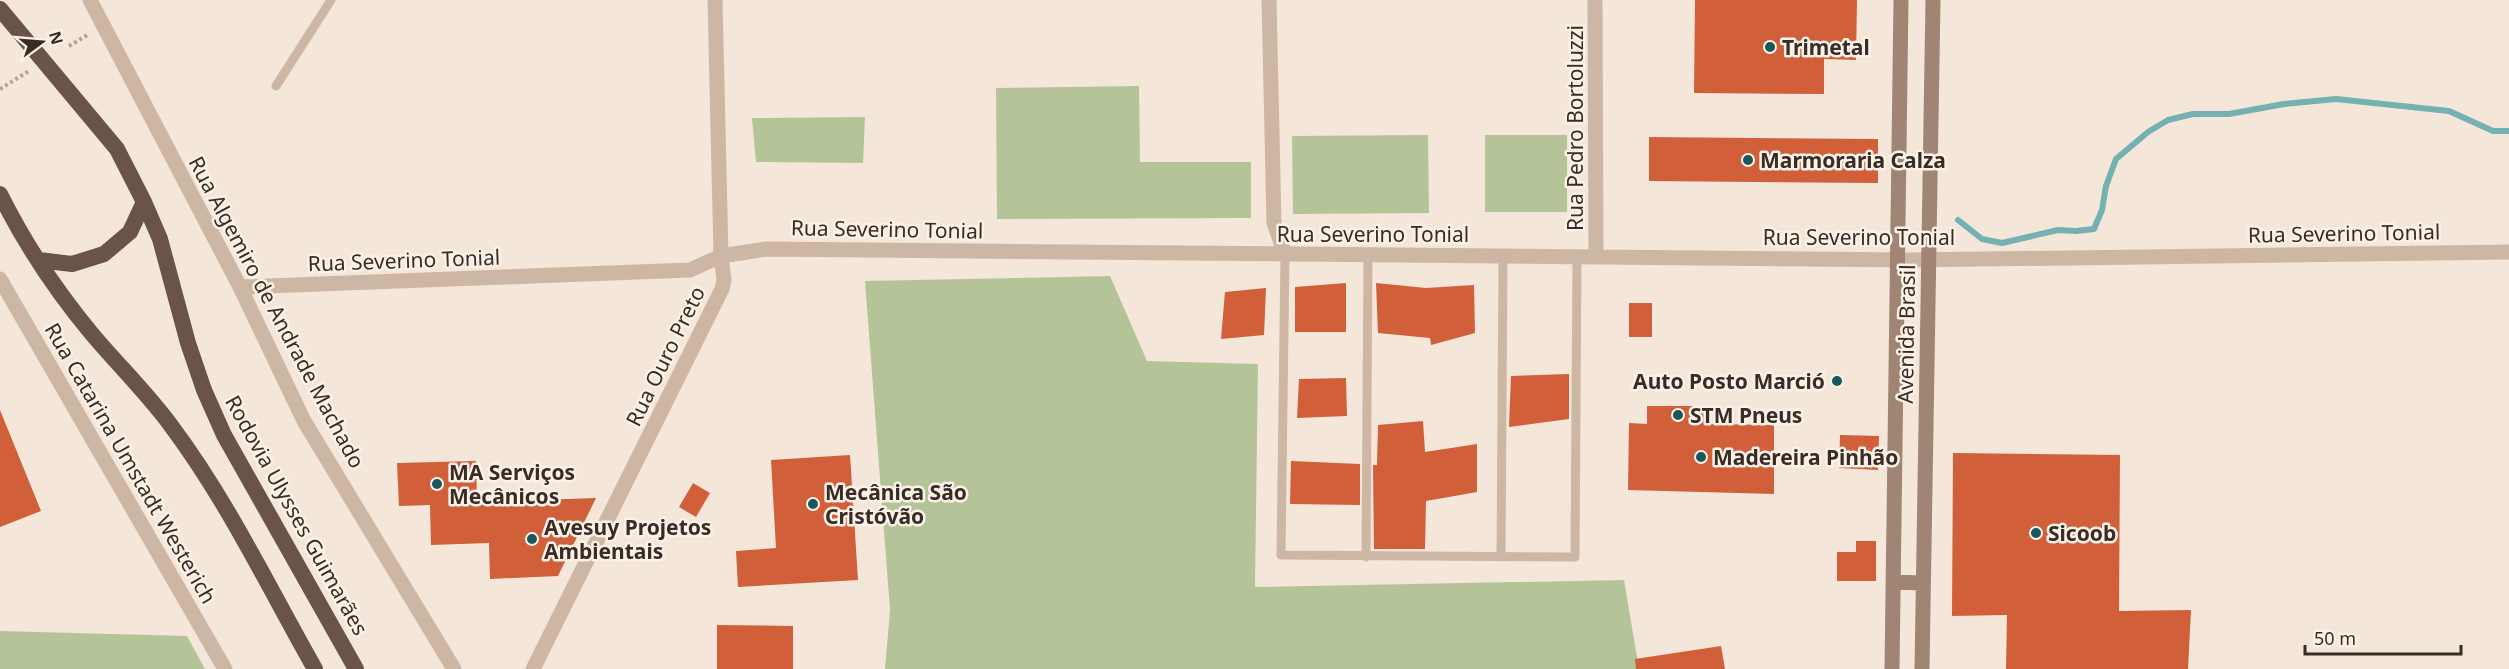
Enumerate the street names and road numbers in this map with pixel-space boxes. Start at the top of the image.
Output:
street label: Rua Pedro Bortoluzzi [1561,25,1589,231]
street label: Rua Algemiro de Andrade Machado [183,151,371,473]
street label: Rua Severino Tonial [791,213,983,245]
street label: Rua Severino Tonial [2248,217,2440,249]
street label: Rua Severino Tonial [1277,220,1469,248]
street label: Rua Severino Tonial [1763,223,1955,251]
street label: Rua Severino Tonial [307,243,501,277]
street label: Avenida Brasil [1891,264,1921,404]
street label: Rua Ouro Preto [619,281,711,431]
street label: Rua Catarina Umstadt Westerich [39,317,223,609]
street label: Rodovia Ulysses Guimarães [219,390,375,640]

